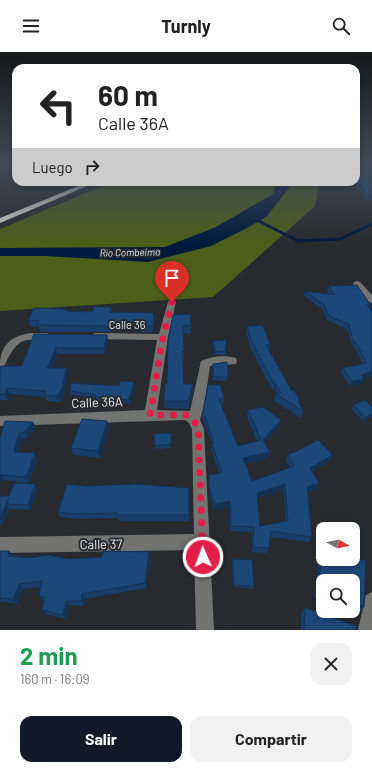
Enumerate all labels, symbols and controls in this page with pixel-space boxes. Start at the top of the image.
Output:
icon: menu [20,15,42,37]
text: Turnly [161,15,211,37]
icon: search [330,15,352,37]
text: 60 m [98,78,158,112]
icon: left [32,80,84,132]
text: Calle 36A [98,112,169,134]
icon: right [81,156,103,178]
text: Luego [32,158,73,176]
water label: Río Combeima [100,245,160,259]
pin [155,261,189,302]
icon: arrive [161,267,183,289]
street label: Calle 36 [109,318,146,331]
street label: Calle 36A [71,393,123,411]
north arrow [316,522,360,566]
map controls [316,522,360,618]
street label: Calle 37 [79,536,123,552]
position arrow [182,536,224,578]
button: search [316,574,360,618]
text: 2 min [20,641,78,670]
button: close [310,643,352,685]
text: 160 m · 16:09 [20,671,90,687]
button: Salir [20,716,182,762]
button: Compartir [190,716,352,762]

